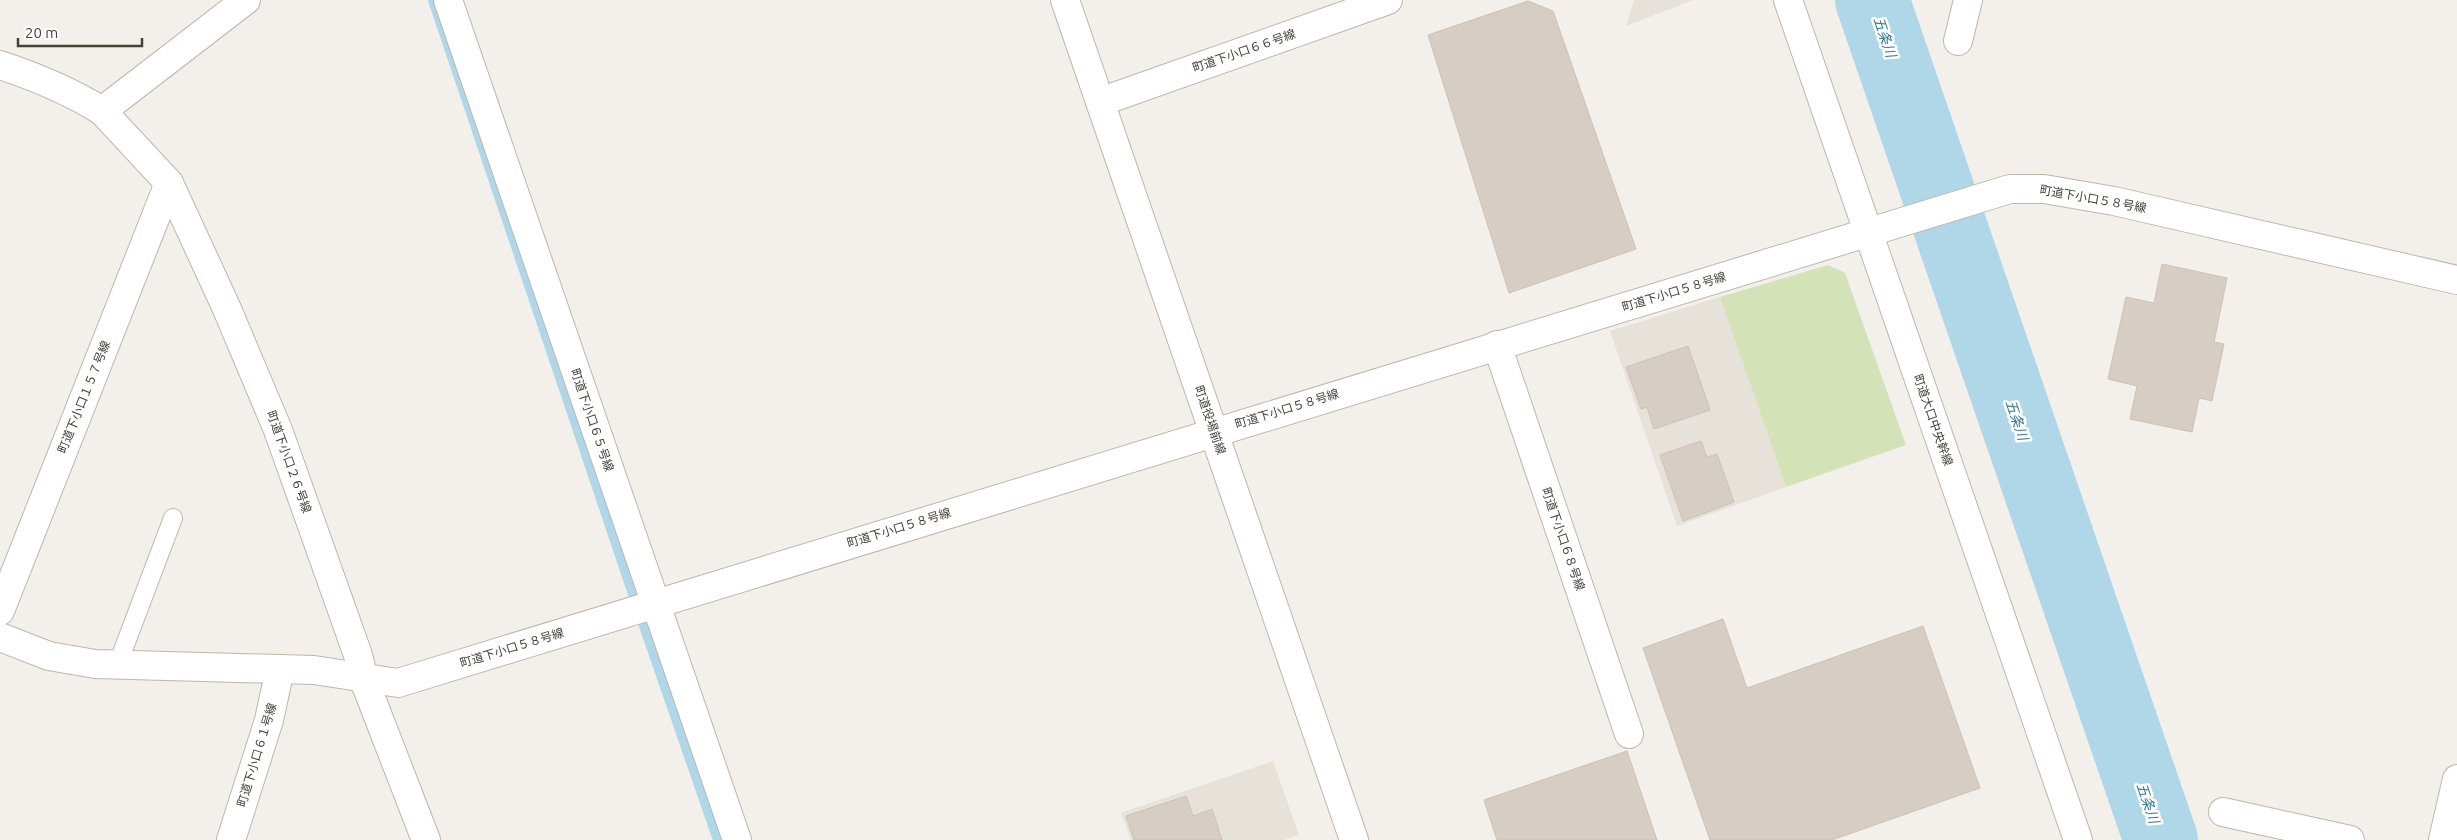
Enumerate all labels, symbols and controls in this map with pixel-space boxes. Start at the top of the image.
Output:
scale bar [18,15,141,47]
water label: 五条川 [1871,15,1900,61]
text: 20 m [25,24,58,41]
street label: 町道下小口６６号線 [1191,27,1297,74]
street label: 町道下小口５８号線 [2039,183,2147,214]
street label: 町道下小口５８号線 [1620,270,1727,314]
street label: 町道下小口１５７号線 [55,339,112,455]
street label: 町道下小口６５号線 [569,367,616,473]
street label: 町道大口中央幹線 [1912,372,1955,467]
street label: 町道役場前線 [1193,384,1228,456]
street label: 町道下小口５８号線 [1233,387,1340,431]
water label: 五条川 [2003,398,2032,444]
street label: 町道下小口２６号線 [265,409,314,515]
street label: 町道下小口６８号線 [1540,486,1587,592]
street label: 町道下小口５８号線 [845,506,952,550]
street label: 町道下小口５８号線 [458,626,565,670]
street label: 町道下小口６１号線 [235,701,279,808]
water label: 五条川 [2134,781,2163,827]

